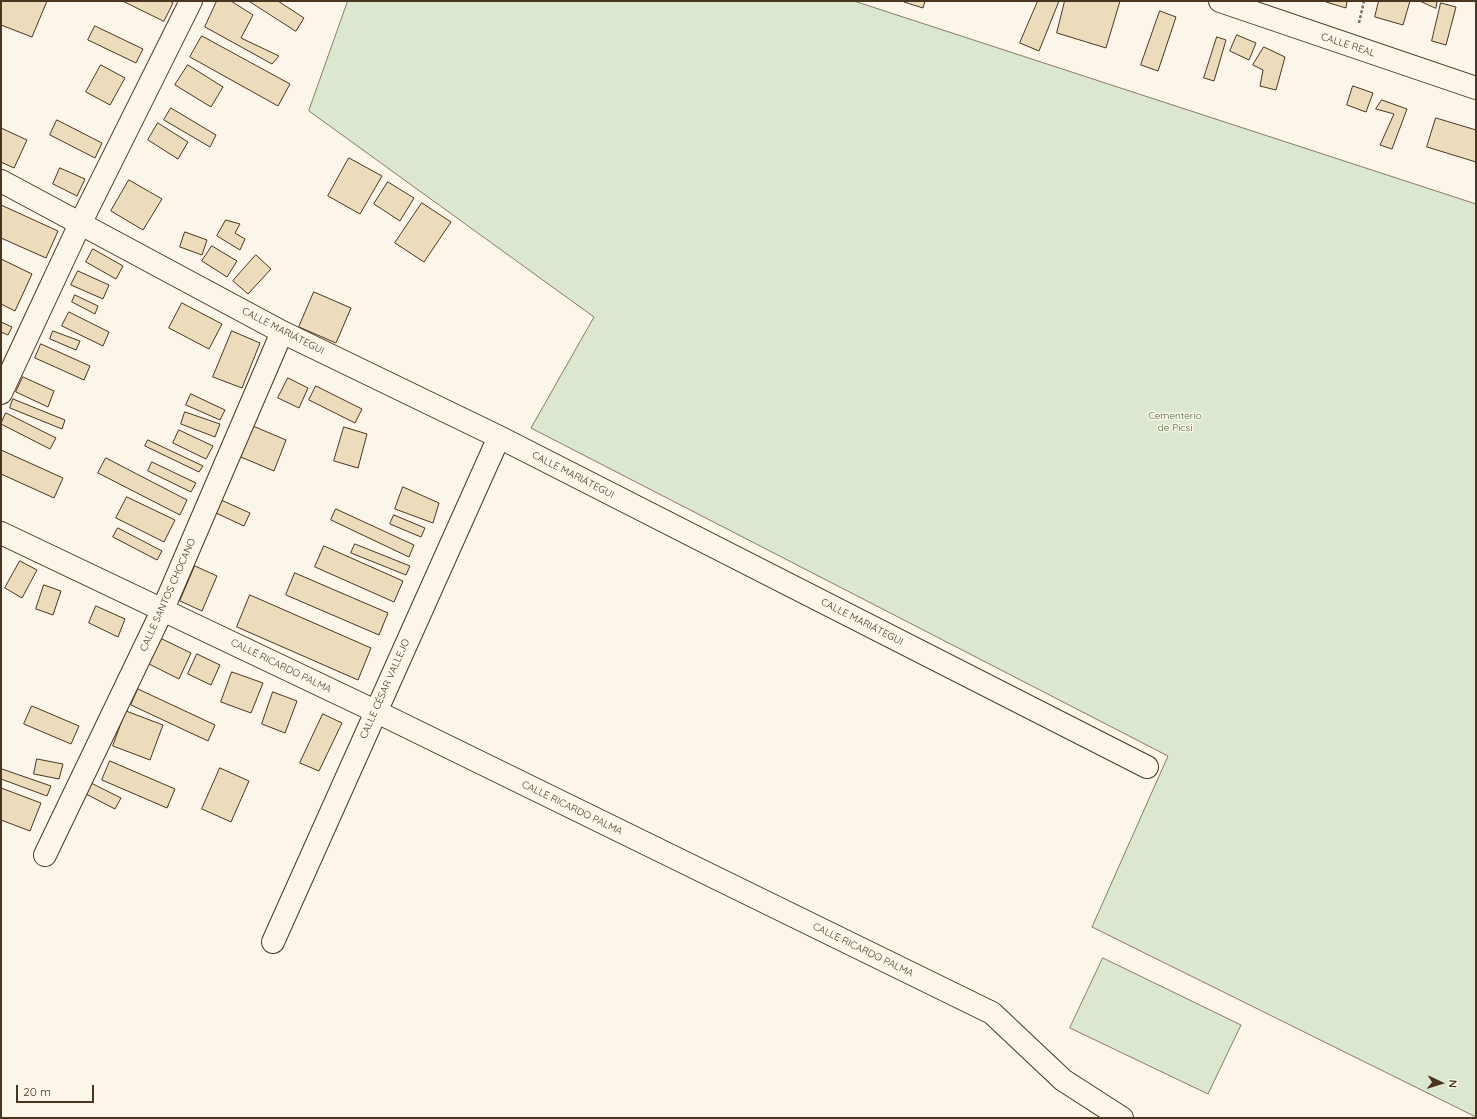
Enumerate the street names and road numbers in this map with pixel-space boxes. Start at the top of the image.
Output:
street label: CALLE REAL [1319,31,1377,59]
street label: CALLE MARIÁTEGUI [240,305,326,357]
street label: CALLE MARIÁTEGUI [530,449,616,501]
street label: CALLE SANTOS CHOCANO [138,537,198,653]
street label: CALLE MARIÁTEGUI [819,596,905,648]
street label: CALLE RICARDO PALMA [229,636,333,696]
street label: CALLE CÉSAR VALLEJO [358,637,412,741]
street label: CALLE RICARDO PALMA [520,778,624,838]
street label: CALLE RICARDO PALMA [811,920,915,980]

